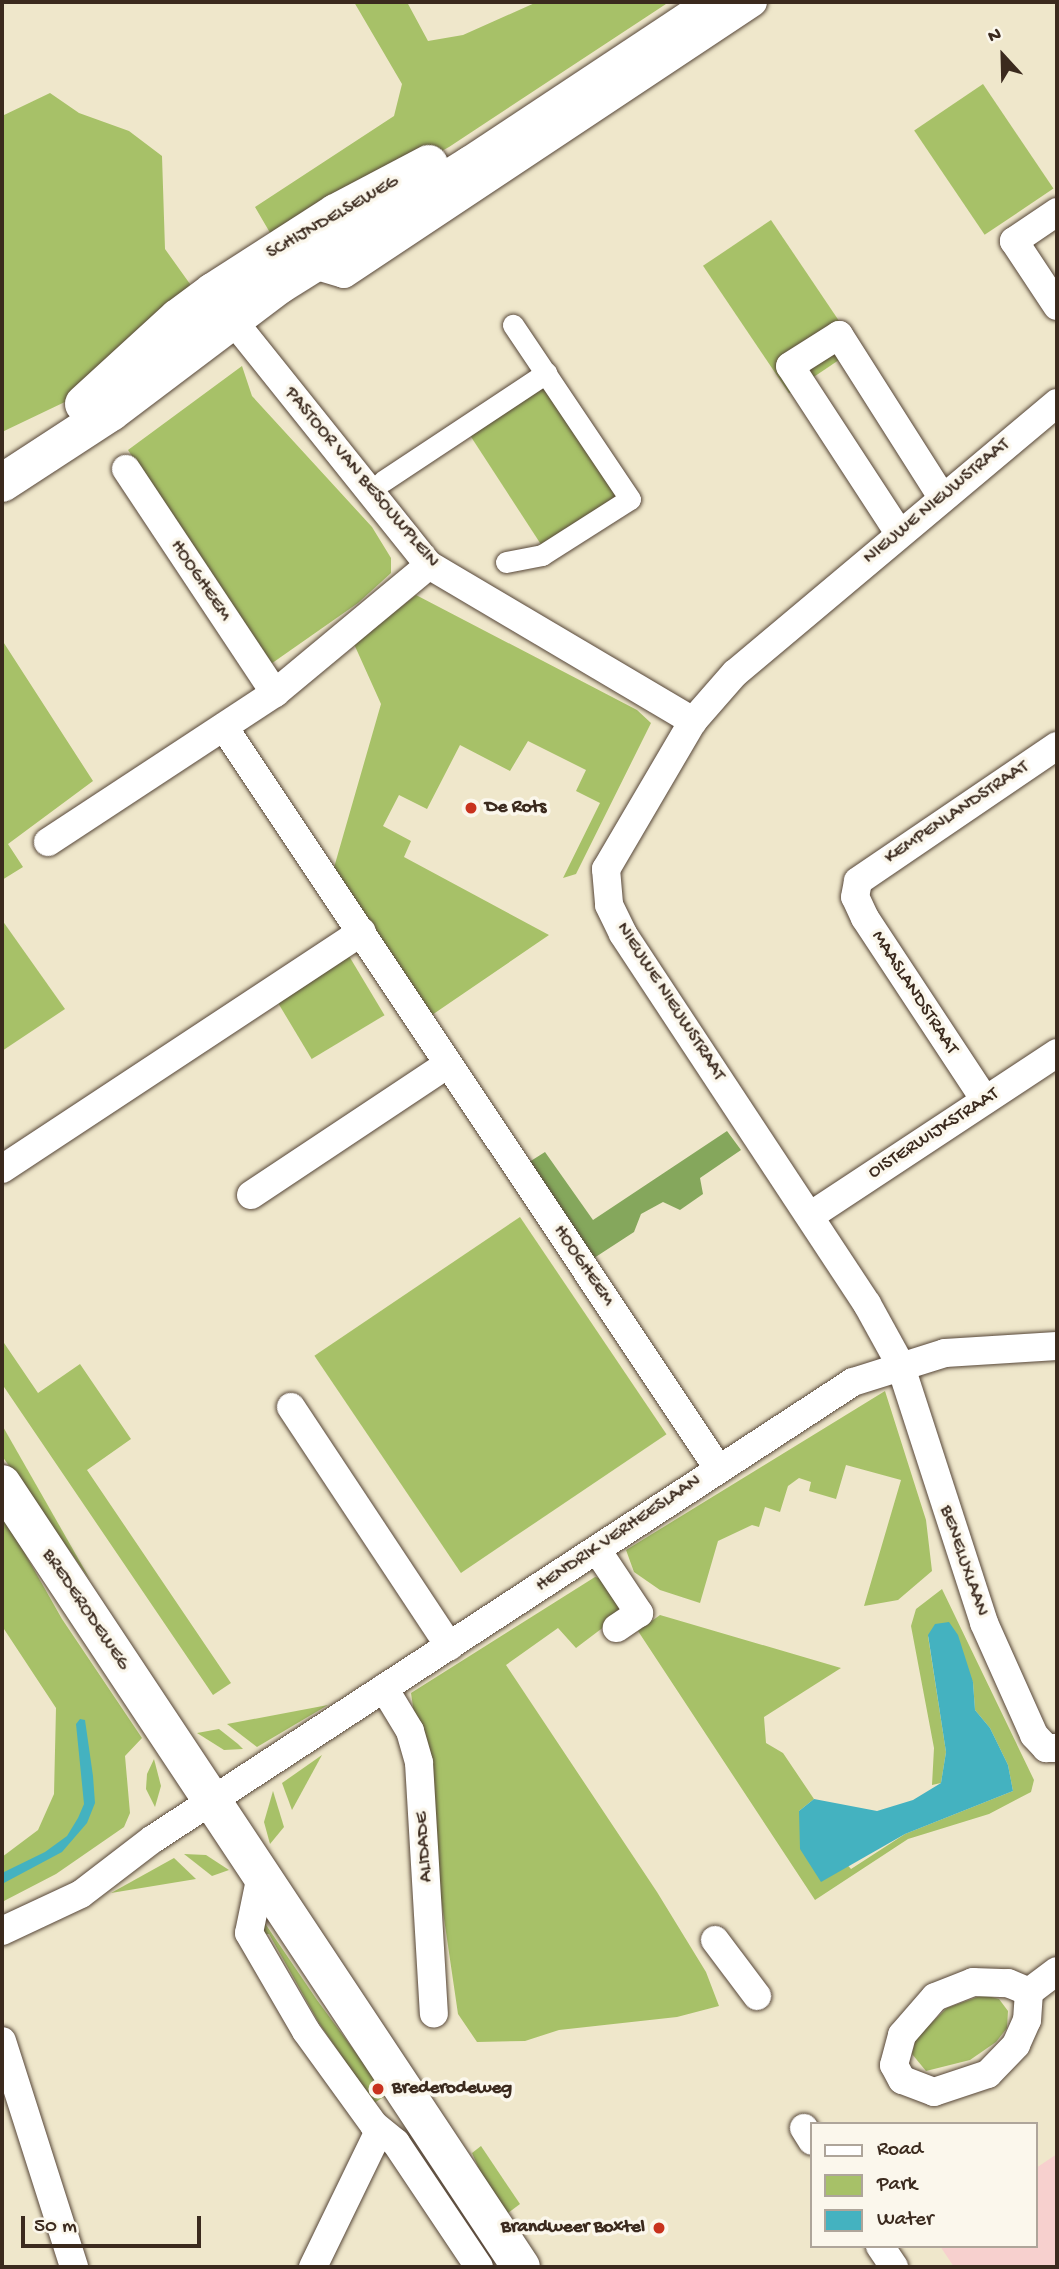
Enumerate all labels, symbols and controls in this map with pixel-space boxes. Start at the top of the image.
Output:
north arrow [968,21,1038,91]
text: N [985,23,1005,49]
street label: SCHIJNDELSEWEG [263,171,403,265]
street label: PASTOOR VAN BESOUWPLEIN [279,383,443,573]
street label: NIEUWE NIEUWSTRAAT [859,434,1015,570]
street label: HOOGHEEM [164,536,236,626]
street label: KEMPENLANDSTRAAT [881,756,1033,870]
place label: De Rots [485,797,546,819]
marker: De Rots [463,800,479,816]
street label: NIEUWE NIEUWSTRAAT [610,919,730,1085]
street label: MAASLANDSTRAAT [865,927,963,1059]
street label: OISTERWIJKSTRAAT [864,1083,1004,1185]
street label: HOOGHEEM [547,1221,619,1311]
street label: HENDRIK VERHEESLAAN [532,1470,706,1598]
street label: BENELUXLAAN [933,1503,993,1619]
street label: BREDERODEWEG [36,1545,134,1675]
street label: ALIDADE [411,1811,439,1883]
place label: Brederodeweg [392,2078,512,2100]
marker: Brederodeweg [370,2081,386,2097]
legend [810,2122,1038,2248]
text: Road [877,2138,923,2163]
text: Park [877,2173,917,2198]
scale bar [24,2202,205,2246]
text: Water [877,2208,933,2233]
text: 50 m [34,2215,77,2240]
place label: Brandweer Boxtel [501,2217,645,2239]
marker: Brandweer Boxtel [651,2220,667,2236]

